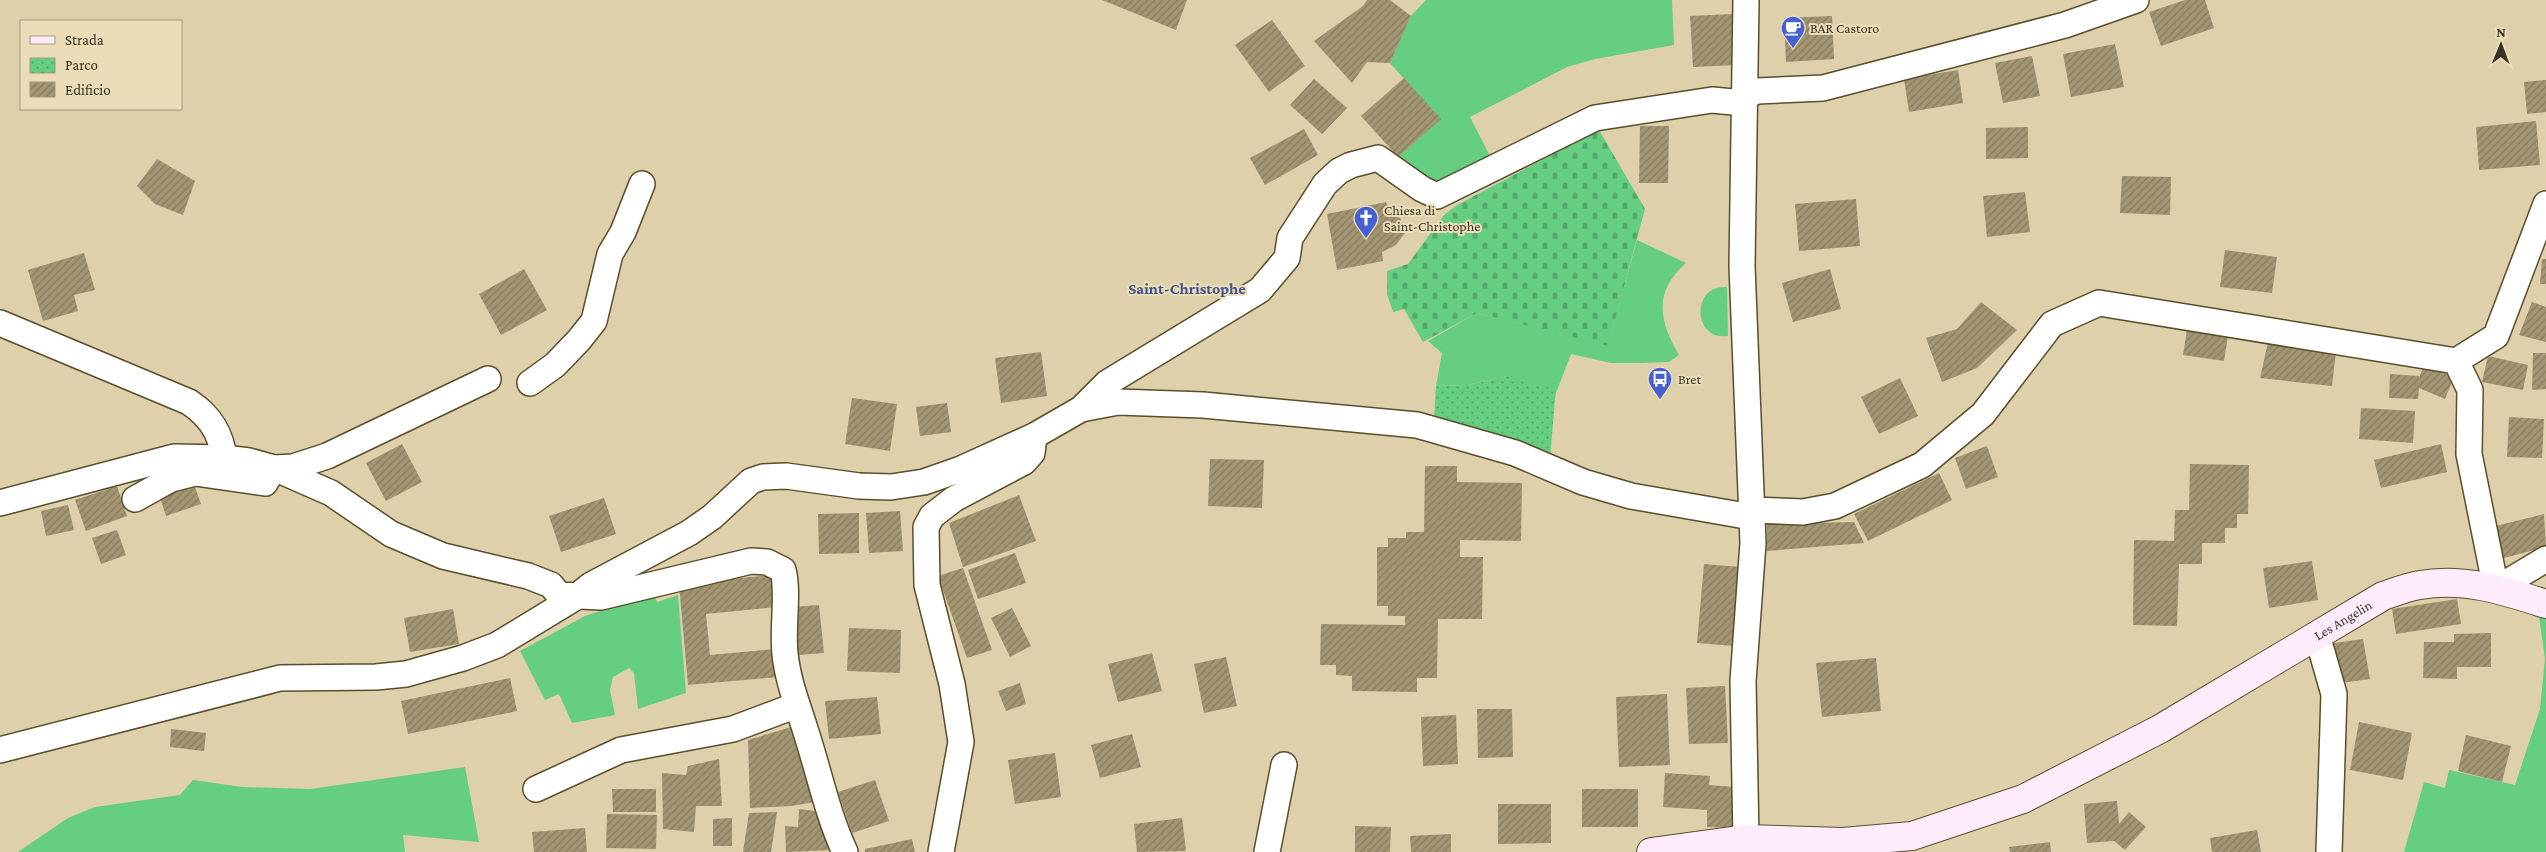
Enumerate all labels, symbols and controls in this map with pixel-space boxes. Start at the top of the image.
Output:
cafe icon: BAR Castoro [1780,15,1806,49]
legend [20,20,182,110]
place label: BAR Castoro [1810,20,1879,36]
north arrow [2476,20,2526,70]
text: N [2496,24,2507,40]
text: Strada [65,32,104,48]
text: Parco [65,57,98,73]
text: Edificio [65,82,111,98]
place label: Chiesa di Saint-Christophe [1384,202,1480,234]
church icon: Chiesa di Saint-Christophe [1353,205,1379,239]
district label: Saint-Christophe [1128,280,1246,297]
bus stop icon: Bret [1647,366,1673,400]
place label: Bret [1678,371,1701,387]
street label: Les Angelin [2311,596,2375,643]

